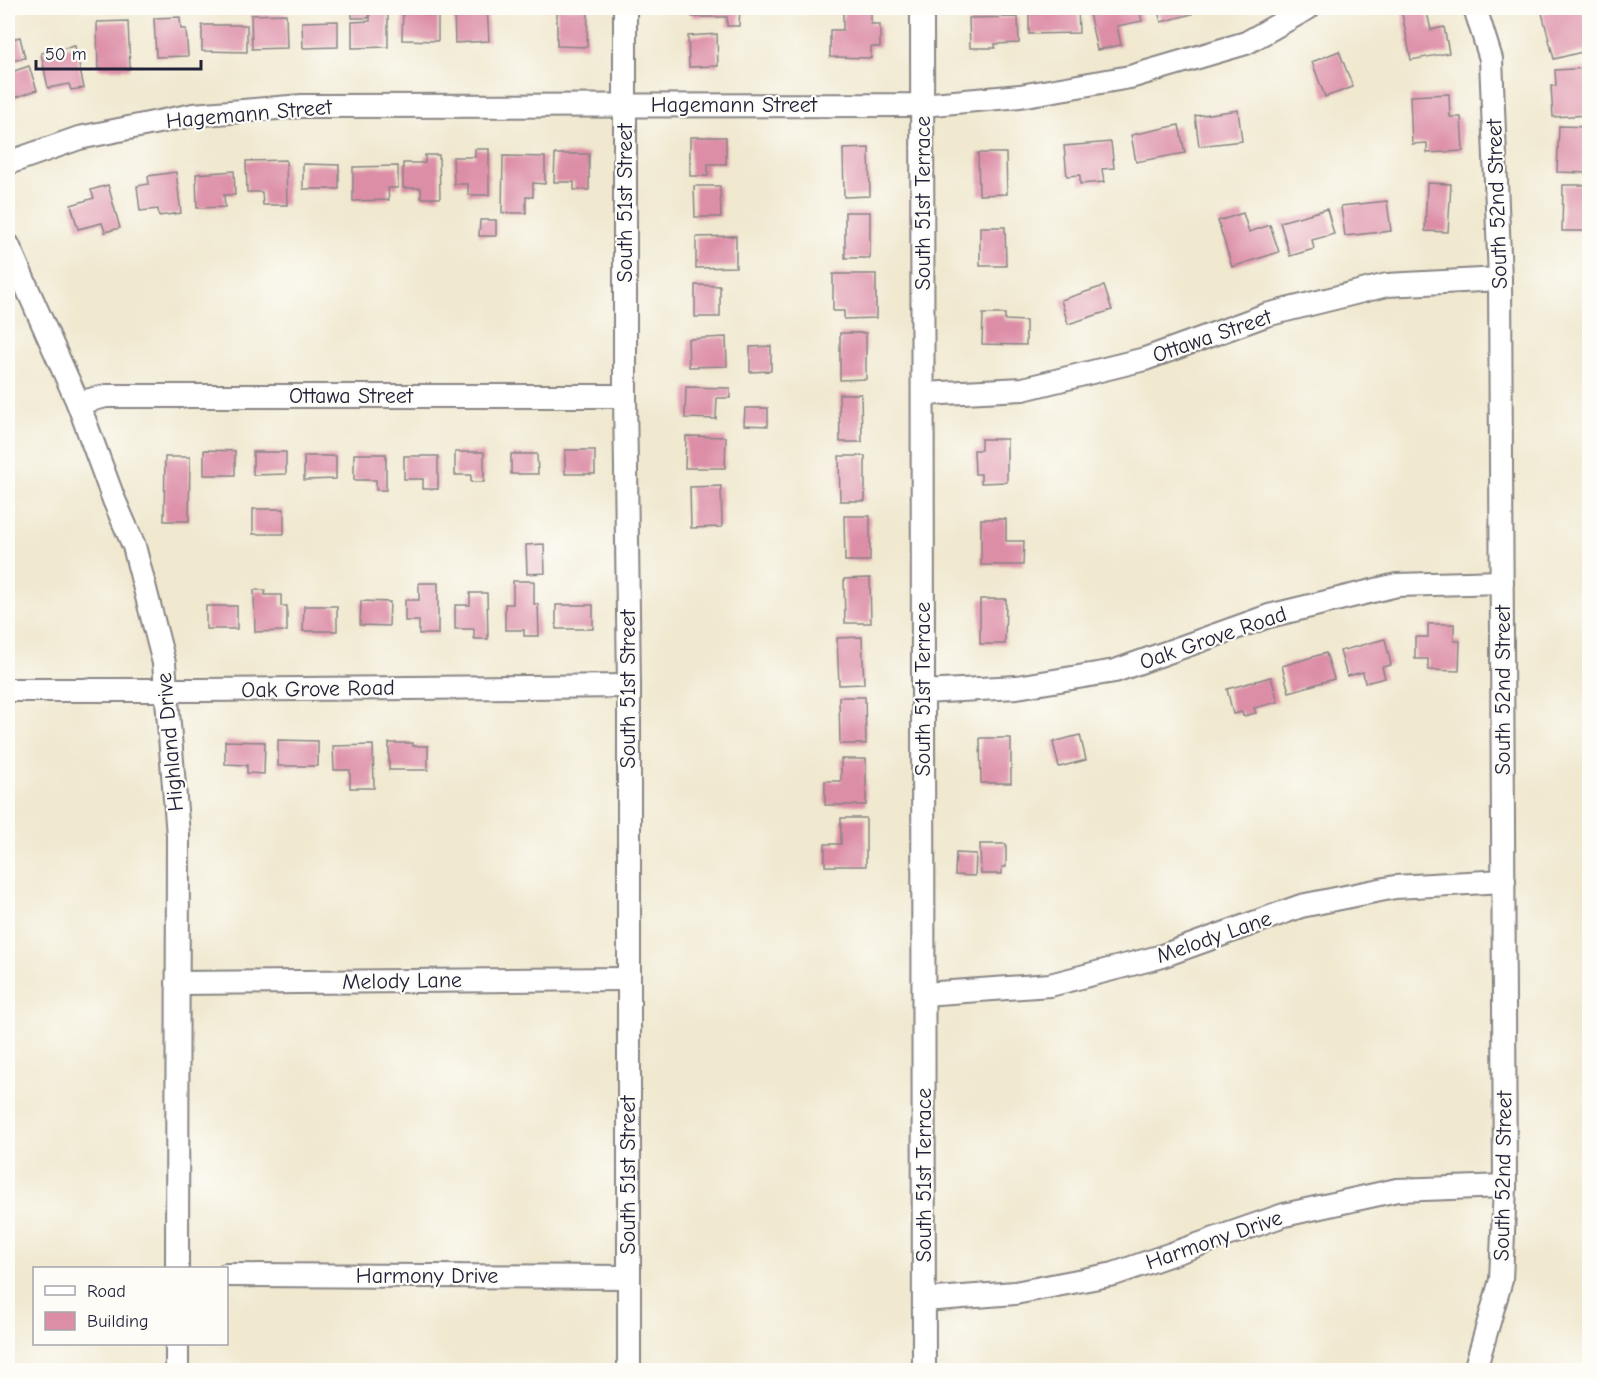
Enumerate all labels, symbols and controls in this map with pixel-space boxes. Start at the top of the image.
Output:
scale bar [36,33,201,71]
text: 50 m [45,44,87,65]
street label: Hagemann Street [651,92,818,118]
street label: Hagemann Street [165,94,334,134]
street label: South 51st Terrace [910,116,936,290]
street label: South 52nd Street [1481,118,1513,289]
street label: South 51st Street [612,123,638,282]
street label: Ottawa Street [1149,303,1276,368]
street label: Ottawa Street [289,383,414,409]
street label: Oak Grove Road [1136,601,1290,675]
street label: South 51st Terrace [910,602,936,776]
street label: South 52nd Street [1490,604,1516,775]
street label: South 51st Street [615,609,641,768]
street label: Highland Drive [151,672,189,812]
street label: Oak Grove Road [241,675,395,703]
street label: Melody Lane [1153,905,1275,969]
street label: Melody Lane [342,967,462,995]
street label: South 51st Terrace [911,1088,937,1262]
street label: South 52nd Street [1489,1090,1517,1261]
street label: South 51st Street [615,1095,641,1254]
street label: Harmony Drive [1142,1205,1286,1275]
street label: Harmony Drive [356,1263,498,1289]
legend [33,1267,228,1345]
text: Road [87,1281,126,1302]
text: Building [87,1311,149,1332]

